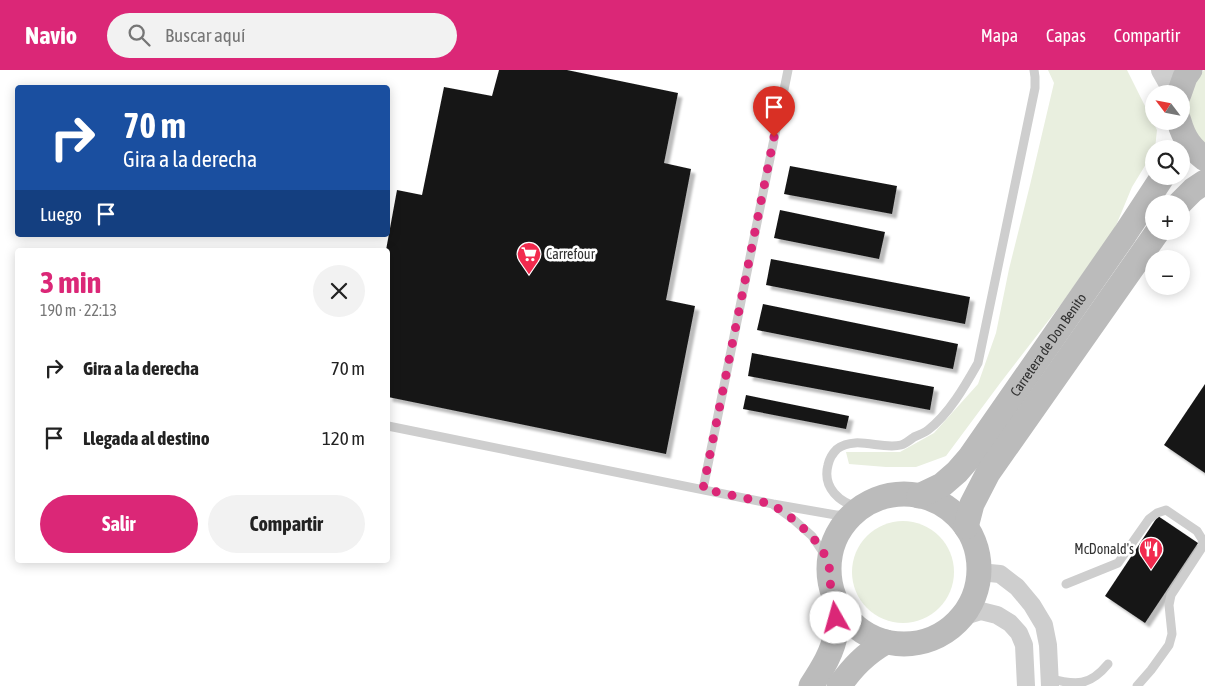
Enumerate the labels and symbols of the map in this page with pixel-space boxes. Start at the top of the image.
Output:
north arrow [1145,85,1190,130]
pin [753,86,795,137]
supermarket icon: Carrefour [516,241,542,275]
place label: Carrefour [546,246,596,262]
street label: Carretera de Don Benito [1007,290,1089,399]
restaurant icon: McDonald's [1138,536,1164,570]
place label: McDonald's [1074,541,1134,557]
position arrow [809,591,861,643]

